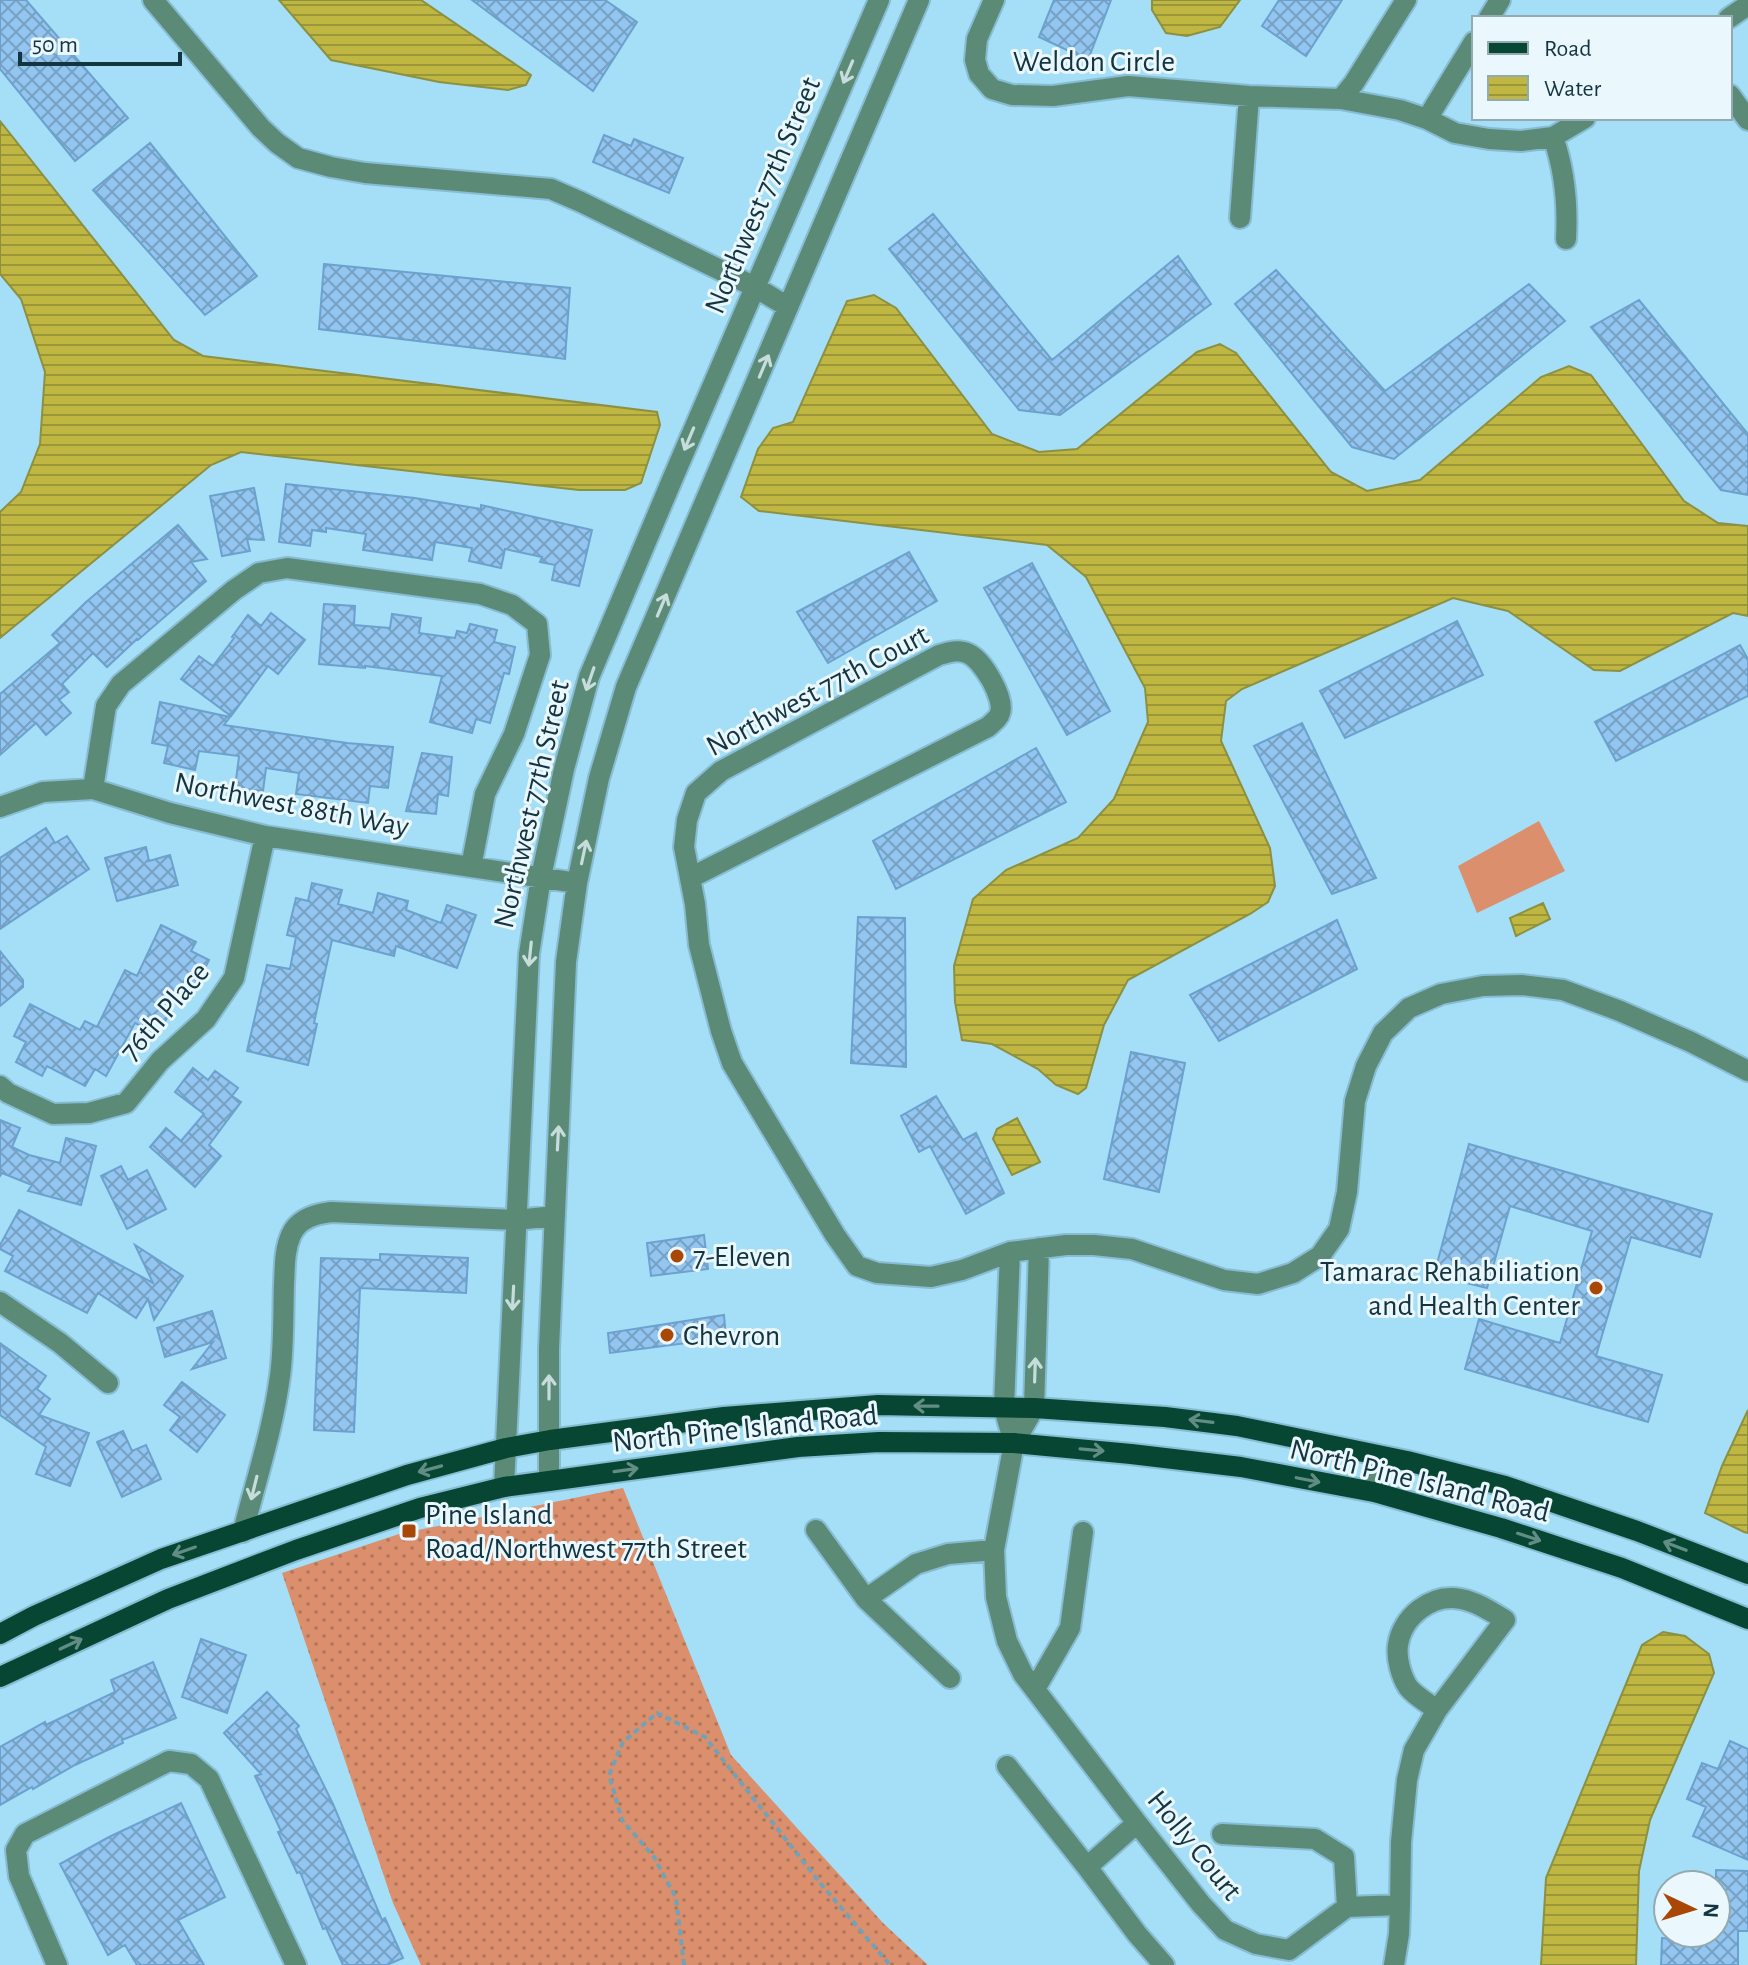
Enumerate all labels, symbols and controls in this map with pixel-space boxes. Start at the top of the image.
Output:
scale bar [20,16,180,66]
legend [1472,16,1732,120]
text: 50 m [32,33,78,57]
text: Road [1544,37,1592,61]
street label: Weldon Circle [1013,47,1175,77]
one-way arrow [839,59,854,83]
street label: Northwest 77th Street [700,72,826,318]
text: Water [1544,77,1602,101]
one-way arrow [757,354,772,378]
one-way arrow [681,426,696,451]
one-way arrow [655,593,670,618]
street label: Northwest 77th Court [701,619,934,762]
one-way arrow [581,666,596,691]
street label: Northwest 77th Street [489,677,575,931]
street label: Northwest 88th Way [172,768,412,842]
one-way arrow [577,840,592,865]
one-way arrow [522,940,537,967]
street label: 76th Place [114,957,215,1066]
one-way arrow [551,1125,566,1152]
place label: 7-Eleven [693,1242,791,1272]
marker: 7-Eleven [668,1247,686,1265]
place label: Tamarac Rehabiliation and Health Center [1320,1257,1580,1321]
marker: Tamarac Rehabiliation and Health Center [1587,1279,1605,1297]
one-way arrow [505,1284,520,1311]
place label: Chevron [683,1321,780,1351]
marker: Chevron [658,1326,676,1344]
one-way arrow [1028,1357,1043,1384]
one-way arrow [541,1374,557,1401]
one-way arrow [913,1399,940,1414]
street label: North Pine Island Road [611,1400,879,1458]
one-way arrow [1188,1414,1215,1429]
street label: North Pine Island Road [1287,1434,1553,1528]
one-way arrow [1078,1443,1105,1458]
one-way arrow [418,1462,444,1477]
one-way arrow [612,1463,639,1478]
one-way arrow [1294,1473,1320,1488]
one-way arrow [245,1474,260,1500]
place label: Pine Island Road/Northwest 77th Street [425,1500,747,1564]
marker: Pine Island Road/Northwest 77th Street [400,1522,418,1540]
one-way arrow [1517,1531,1542,1546]
one-way arrow [1663,1538,1688,1552]
one-way arrow [172,1545,197,1560]
one-way arrow [58,1636,82,1651]
street label: Holly Court [1141,1785,1247,1906]
north arrow [1652,1869,1732,1949]
text: N [1699,1902,1722,1919]

